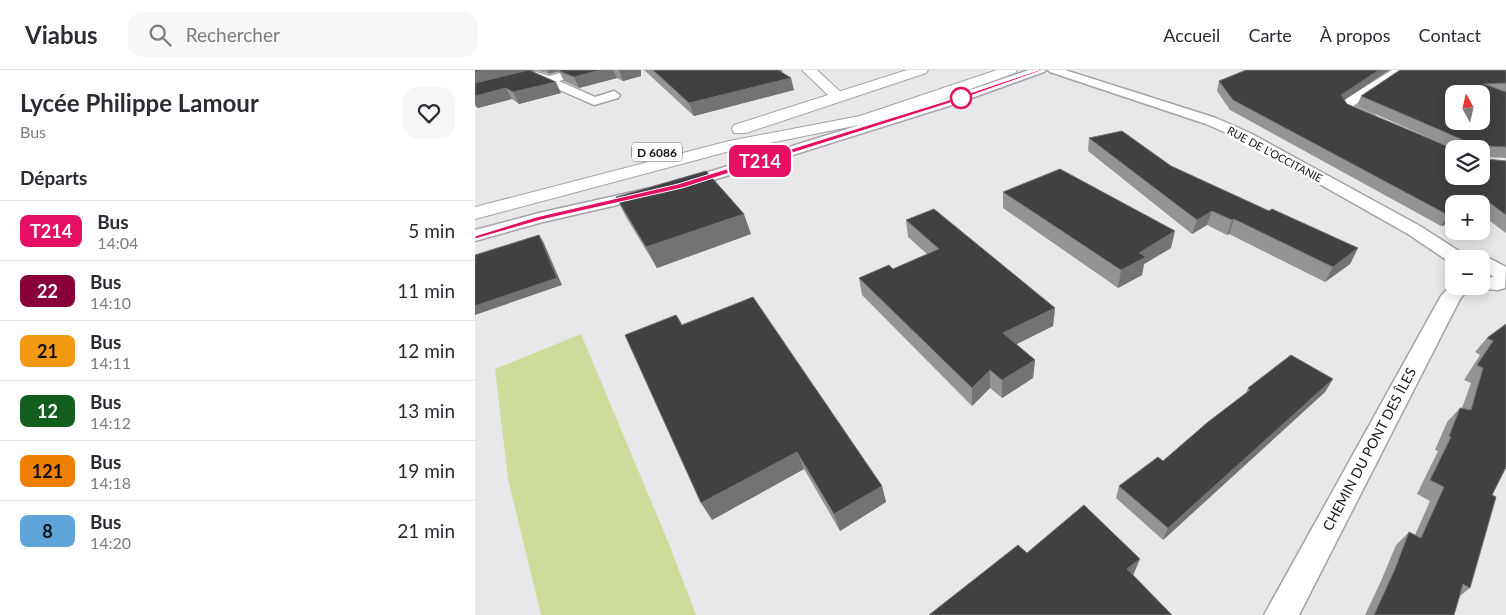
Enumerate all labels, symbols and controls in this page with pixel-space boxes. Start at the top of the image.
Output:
search box [128,12,478,57]
text: Viabus [25,20,98,49]
icon: search [146,21,174,49]
text: Rechercher [186,23,280,46]
text: Accueil [1163,24,1220,46]
text: Carte [1248,24,1292,46]
text: À propos [1320,24,1391,46]
text: Contact [1419,24,1481,46]
north arrow [1445,85,1490,130]
map controls [1445,85,1490,295]
button: heart [403,87,455,139]
unlabelled marker [950,87,972,109]
text: Lycée Philippe Lamour [20,88,259,117]
text: Bus [20,122,46,141]
street label: RUE DE L'OCCITANIE [1225,123,1325,185]
button: layers [1445,140,1490,185]
road number: D 6086 [632,142,682,161]
line badge: T214 [725,145,795,177]
text: T214 [739,150,781,172]
text: Départs [20,166,87,189]
button: + [1445,195,1490,240]
text: Bus [97,210,129,233]
text: 5 min [408,219,455,242]
text: T214 [30,220,72,242]
text: 14:04 [97,233,138,252]
button: − [1445,250,1490,295]
text: Bus [90,270,121,293]
text: 11 min [397,279,455,302]
text: 22 [37,280,58,302]
text: 14:10 [90,293,131,312]
text: Bus [90,330,121,353]
text: 12 min [397,339,455,362]
text: 21 [37,340,58,362]
text: 14:11 [90,353,131,372]
street label: CHEMIN DU PONT DES ÎLES [1319,365,1419,533]
text: Bus [90,390,121,413]
text: 13 min [397,399,455,422]
text: 12 [37,400,58,422]
text: 14:12 [90,413,131,432]
text: Bus [90,450,121,473]
text: 19 min [397,459,455,482]
text: 121 [32,460,63,482]
text: 14:18 [90,473,131,492]
text: Bus [90,510,121,533]
text: 21 min [397,519,455,542]
text: 8 [42,520,53,542]
text: 14:20 [90,533,131,552]

